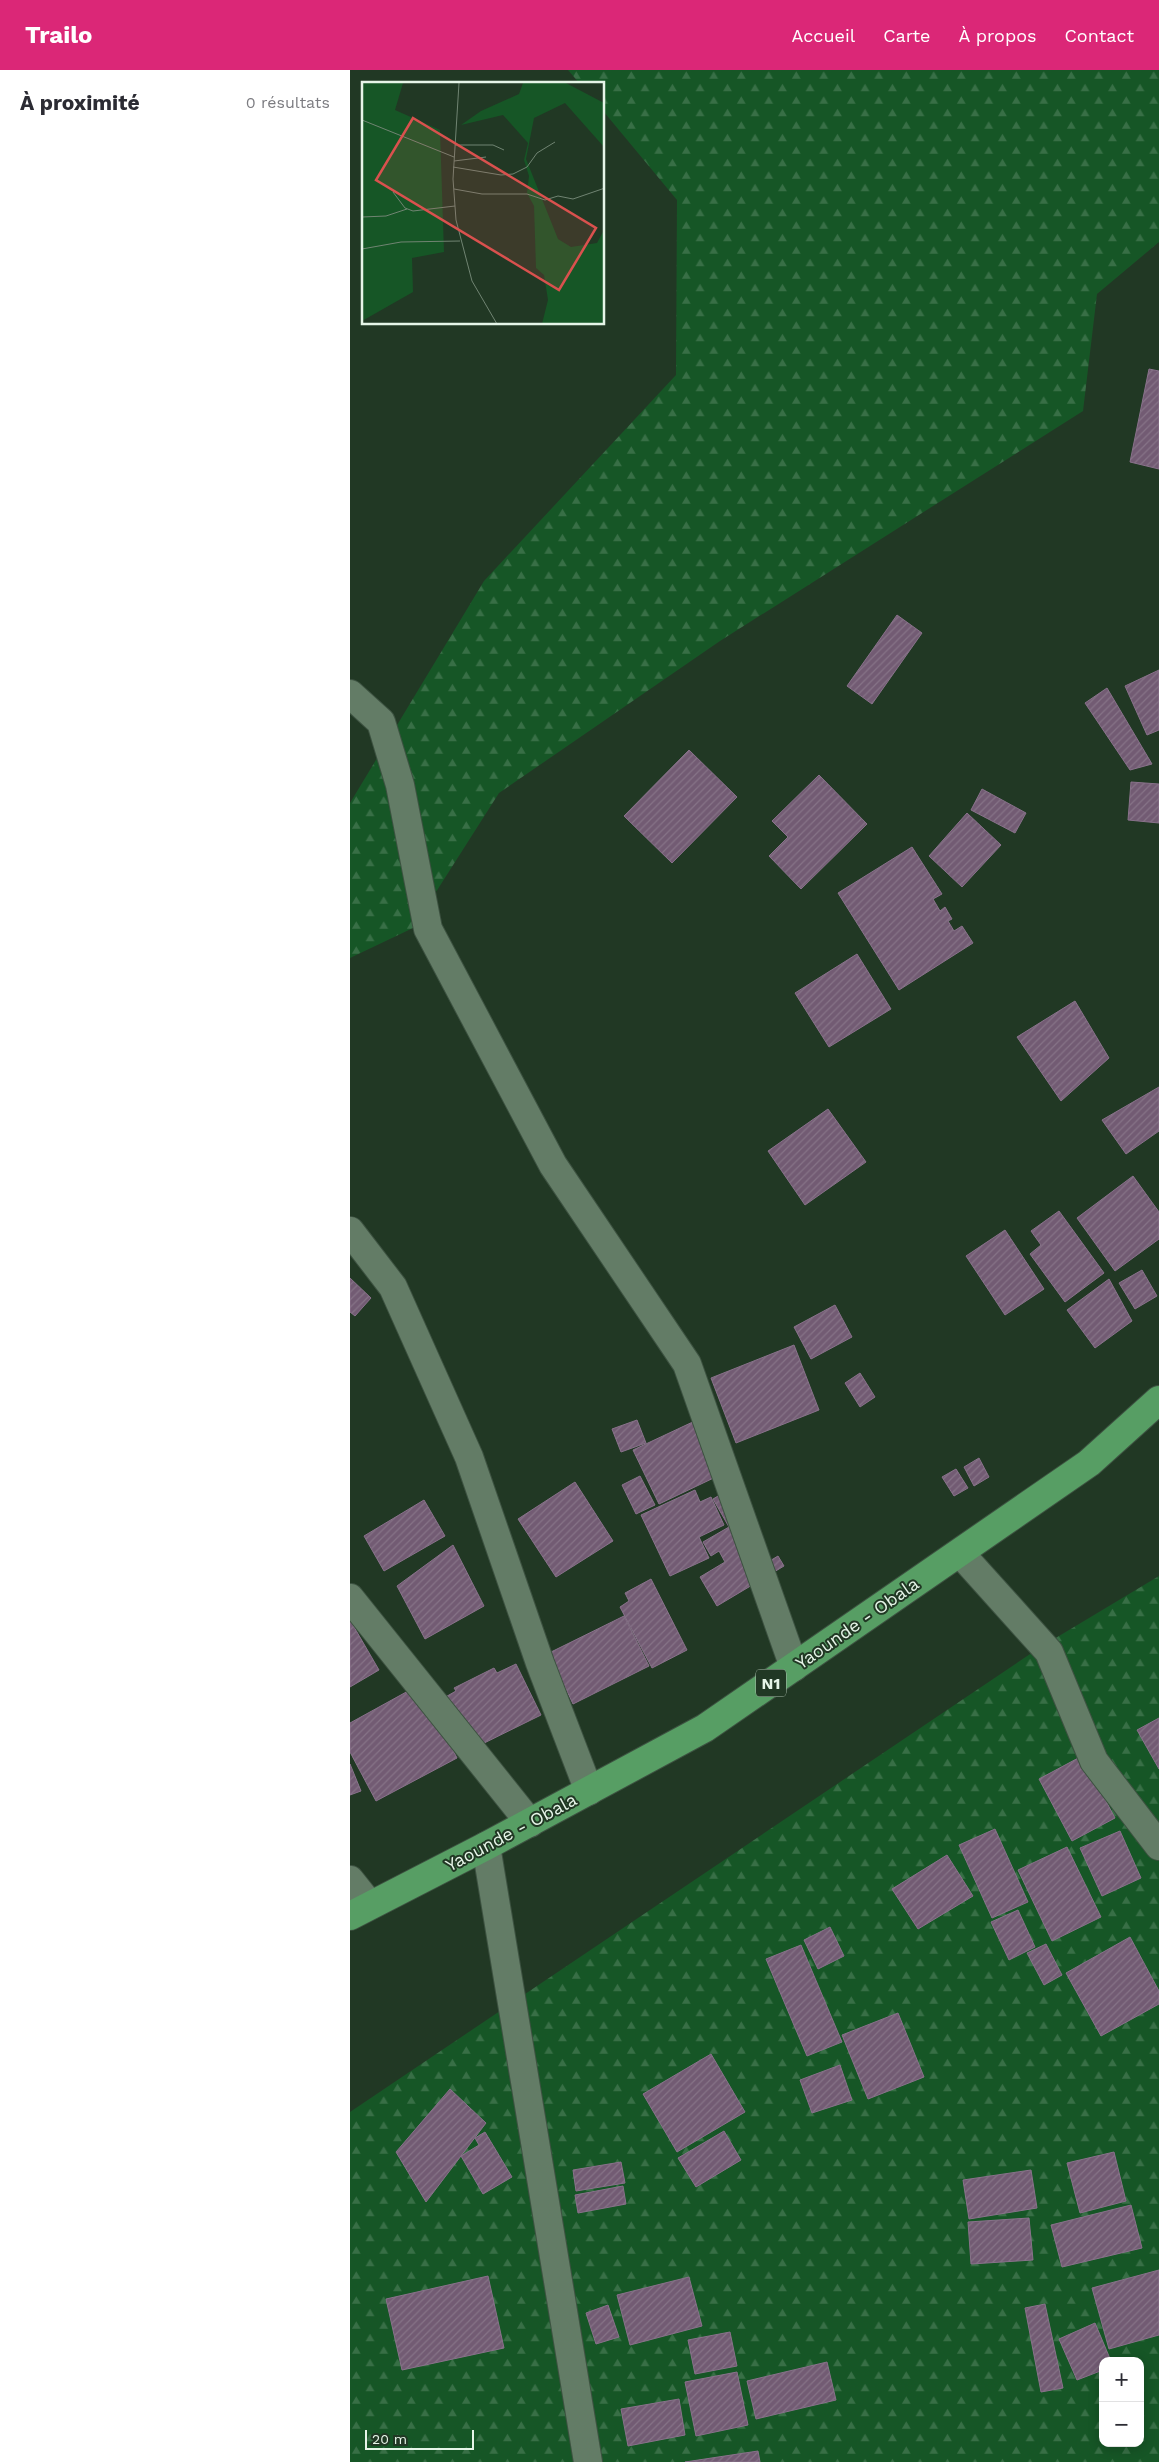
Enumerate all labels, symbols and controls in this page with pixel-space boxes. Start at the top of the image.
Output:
text: Trailo [25,21,92,49]
text: Accueil [792,25,855,46]
text: Carte [883,25,930,46]
text: À propos [958,25,1036,46]
text: Contact [1064,25,1134,46]
inset map [362,82,605,325]
text: À proximité [20,90,140,115]
text: 0 résultats [246,93,330,112]
street label: Yaounde - Obala [791,1573,923,1673]
road number: N1 [756,1670,786,1696]
street label: Yaounde - Obala [442,1789,580,1875]
map controls [1099,2357,1144,2447]
button: + [1099,2357,1144,2402]
button: − [1099,2402,1144,2447]
scale bar [365,2427,474,2450]
text: 20 m [372,2431,407,2447]

